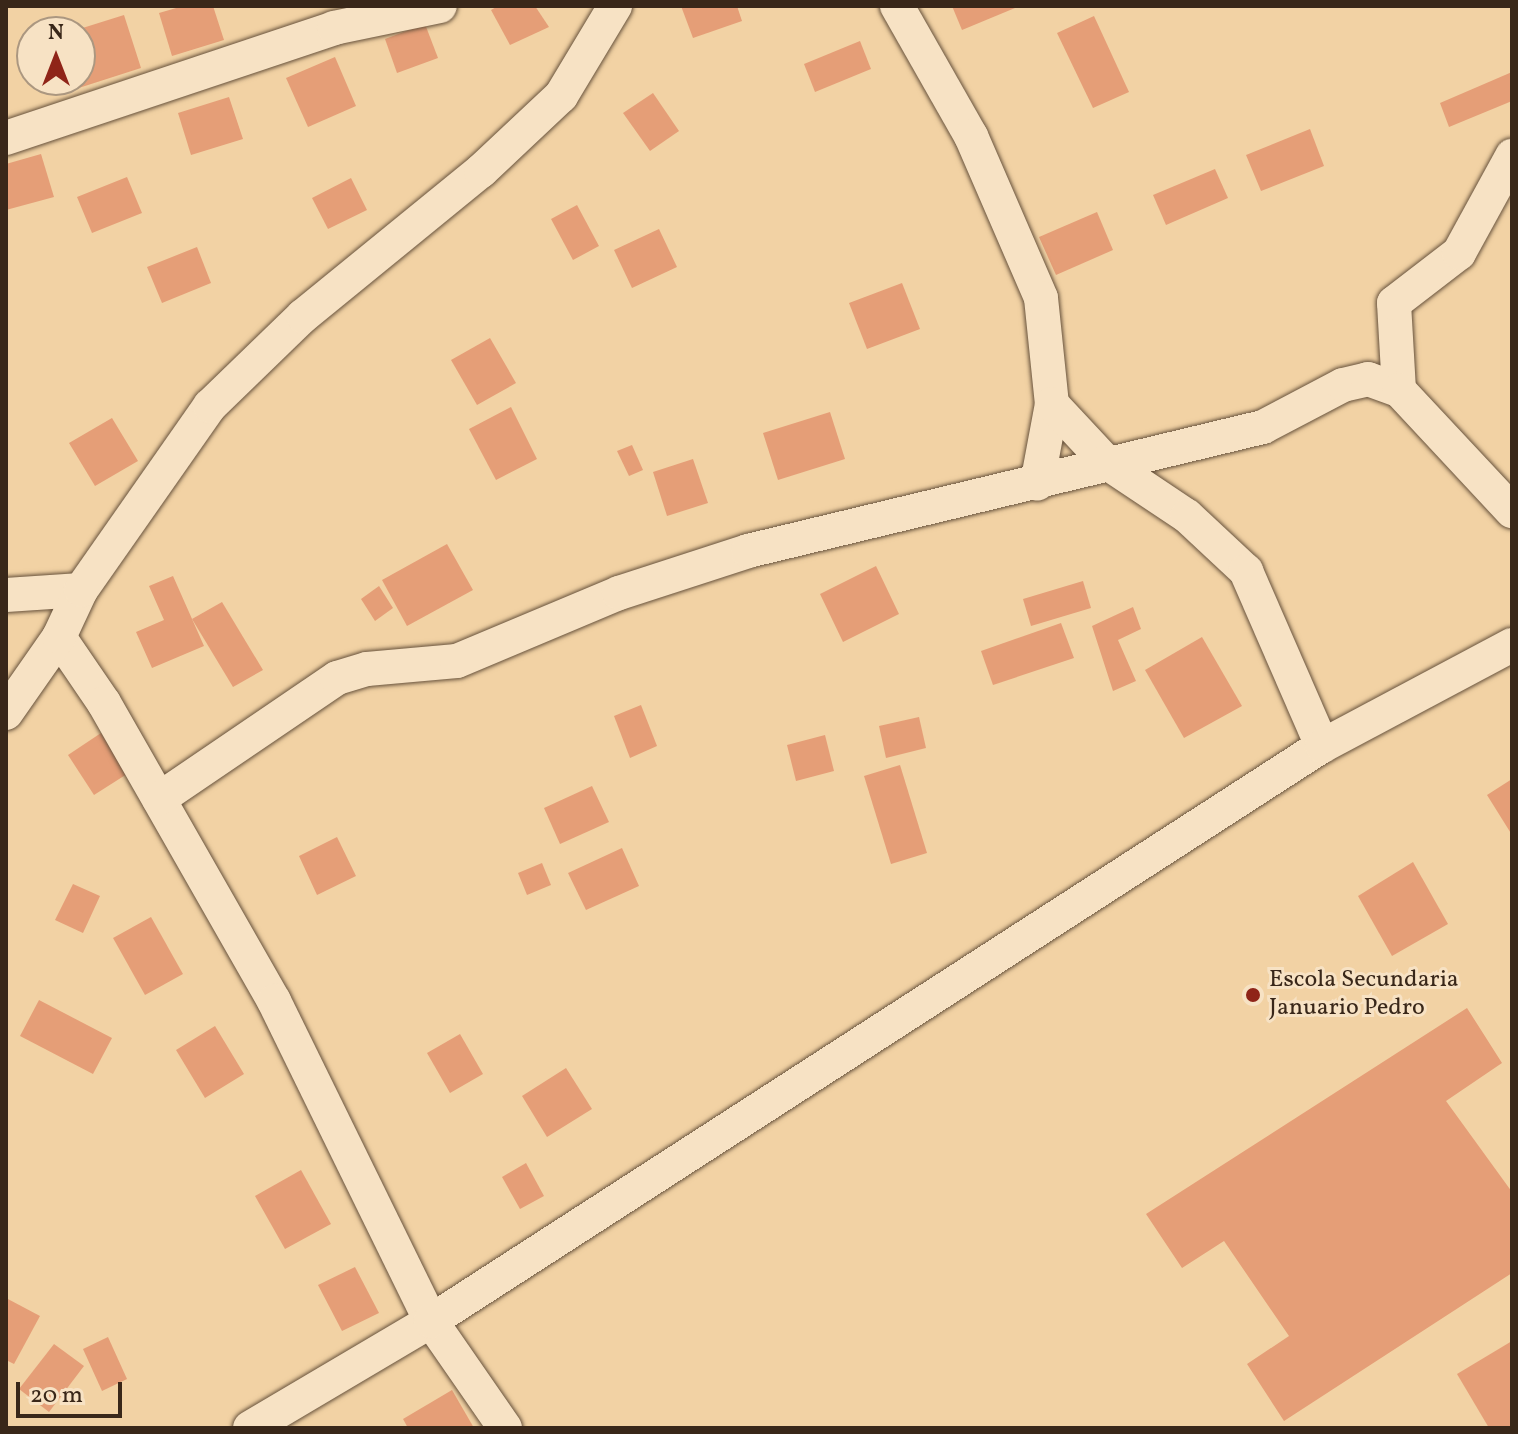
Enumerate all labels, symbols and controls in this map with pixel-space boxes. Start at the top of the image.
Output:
north arrow [16,16,96,96]
text: N [48,18,64,49]
place label: Escola Secundaria Januario Pedro [1269,967,1459,1023]
marker: Escola Secundaria Januario Pedro [1244,986,1262,1004]
scale bar [20,1366,126,1416]
text: 20 m [30,1379,83,1413]

